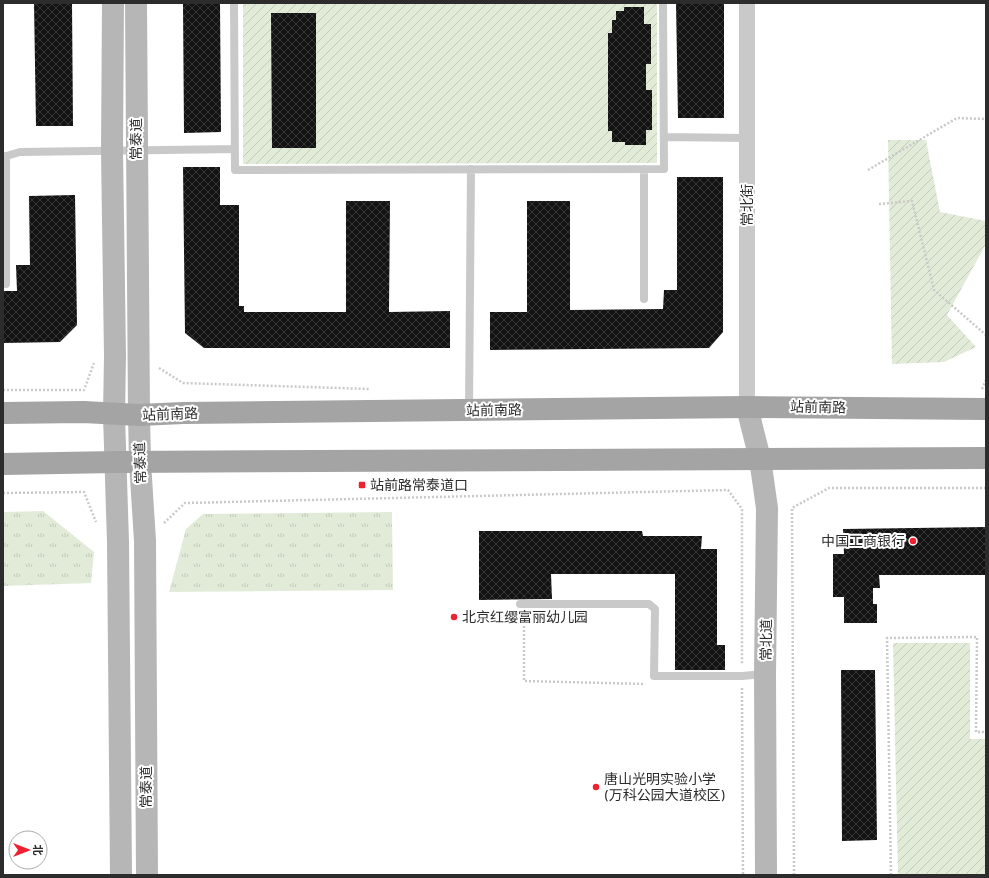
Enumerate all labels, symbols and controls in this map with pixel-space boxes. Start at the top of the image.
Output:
street label: 常泰道 [129,118,146,160]
street label: 常北街 [739,184,757,226]
street label: 站前南路 [790,399,846,417]
street label: 站前南路 [466,402,522,420]
street label: 站前南路 [142,405,198,425]
street label: 常泰道 [132,442,151,484]
place label: 站前路常泰道口 [370,477,468,495]
marker: 站前路常泰道口 [357,480,367,490]
place label: 中国工商银行 [821,534,905,551]
marker: 中国工商银行 [908,536,918,546]
place label: 北京红缨富丽幼儿园 [462,609,588,627]
marker: 北京红缨富丽幼儿园 [449,612,459,622]
street label: 常北道 [758,619,776,661]
street label: 常泰道 [139,766,156,808]
place label: 唐山光明实验小学 (万科公园大道校区) [604,772,726,805]
marker: 唐山光明实验小学 (万科公园大道校区) [591,782,601,792]
north arrow [8,830,48,870]
text: 北 [30,845,44,856]

